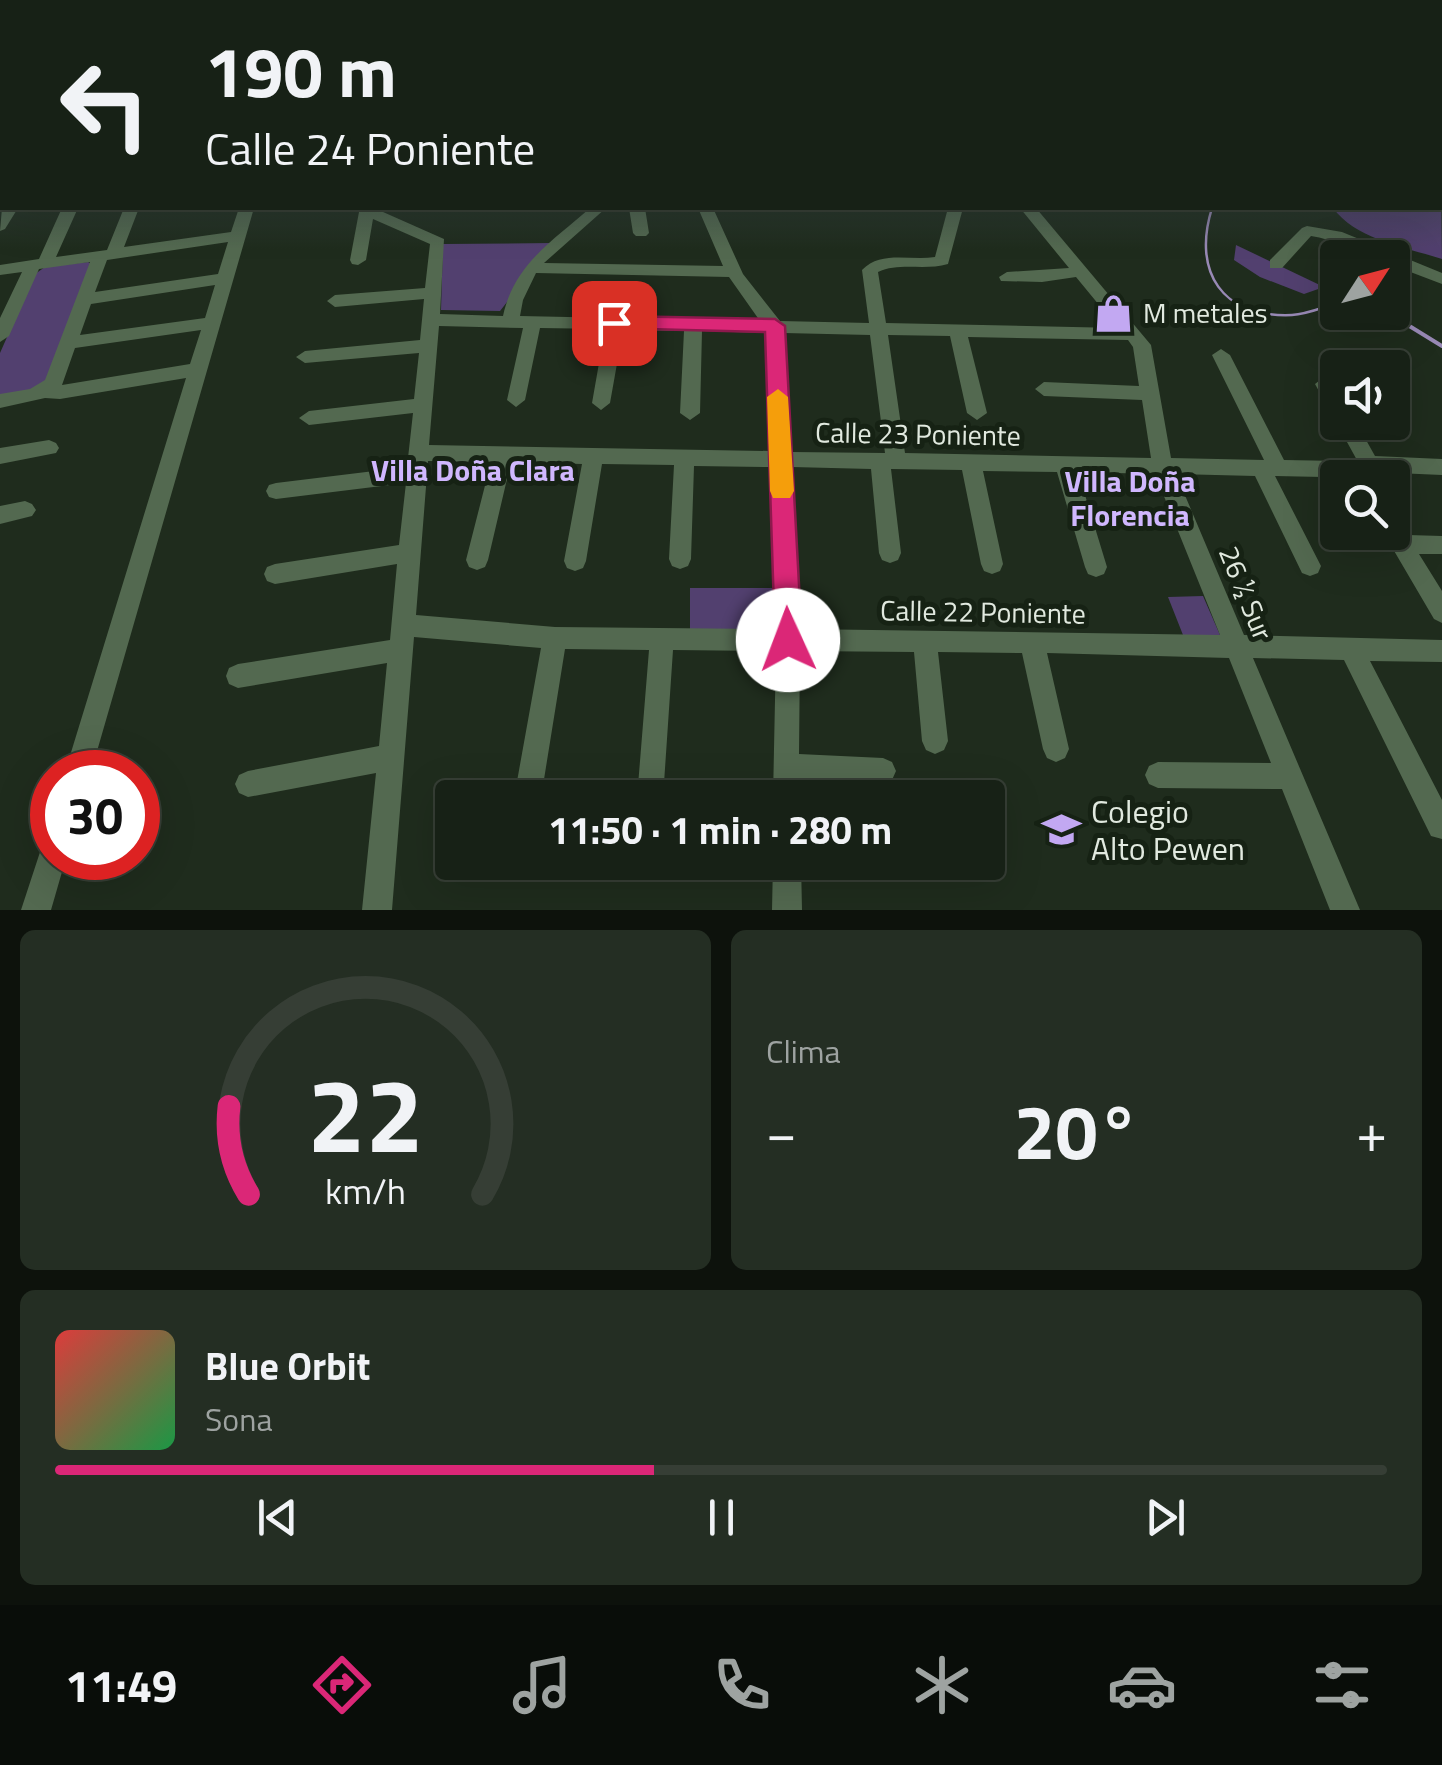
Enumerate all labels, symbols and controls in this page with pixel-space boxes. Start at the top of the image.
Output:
text: 190 m [205,18,397,124]
icon: left [40,40,170,170]
text: Calle 24 Poniente [205,114,535,182]
north arrow [1320,240,1410,330]
map controls [1320,240,1410,550]
pin [572,281,657,366]
place label: M metales [1143,291,1268,334]
shop icon: M metales [1092,292,1134,334]
icon: arrive [587,296,642,351]
button: sound [1320,350,1410,440]
street label: Calle 23 Poniente [815,410,1021,457]
district label: Villa Doña Clara [371,447,575,493]
district label: Villa Doña Florencia [1065,458,1195,538]
button: search [1320,460,1410,550]
street label: 26 ½ Sur [1208,539,1285,647]
position arrow [736,588,840,692]
street label: Calle 22 Poniente [880,588,1086,635]
speed limit sign: 30 [30,750,160,880]
place label: Colegio Alto Pewen [1091,787,1245,872]
text: 11:50 · 1 min · 280 m [548,801,892,859]
school or university icon: Colegio Alto Pewen [1040,809,1082,851]
text: Clima [766,1027,841,1075]
text: 22 [307,1034,424,1192]
text: 20° [1013,1074,1140,1188]
text: − [766,1090,797,1173]
text: + [1356,1090,1387,1173]
text: km/h [325,1163,406,1218]
text: Blue Orbit [205,1337,370,1395]
text: Sona [205,1395,272,1443]
icon: previous [250,1490,305,1545]
icon: pause [694,1490,749,1545]
icon: next [1138,1490,1193,1545]
icon: directions [307,1650,377,1720]
icon: music [507,1650,577,1720]
icon: phone [707,1650,777,1720]
icon: climate [907,1650,977,1720]
icon: car [1107,1650,1177,1720]
icon: filters [1307,1650,1377,1720]
text: 11:49 [65,1651,177,1719]

